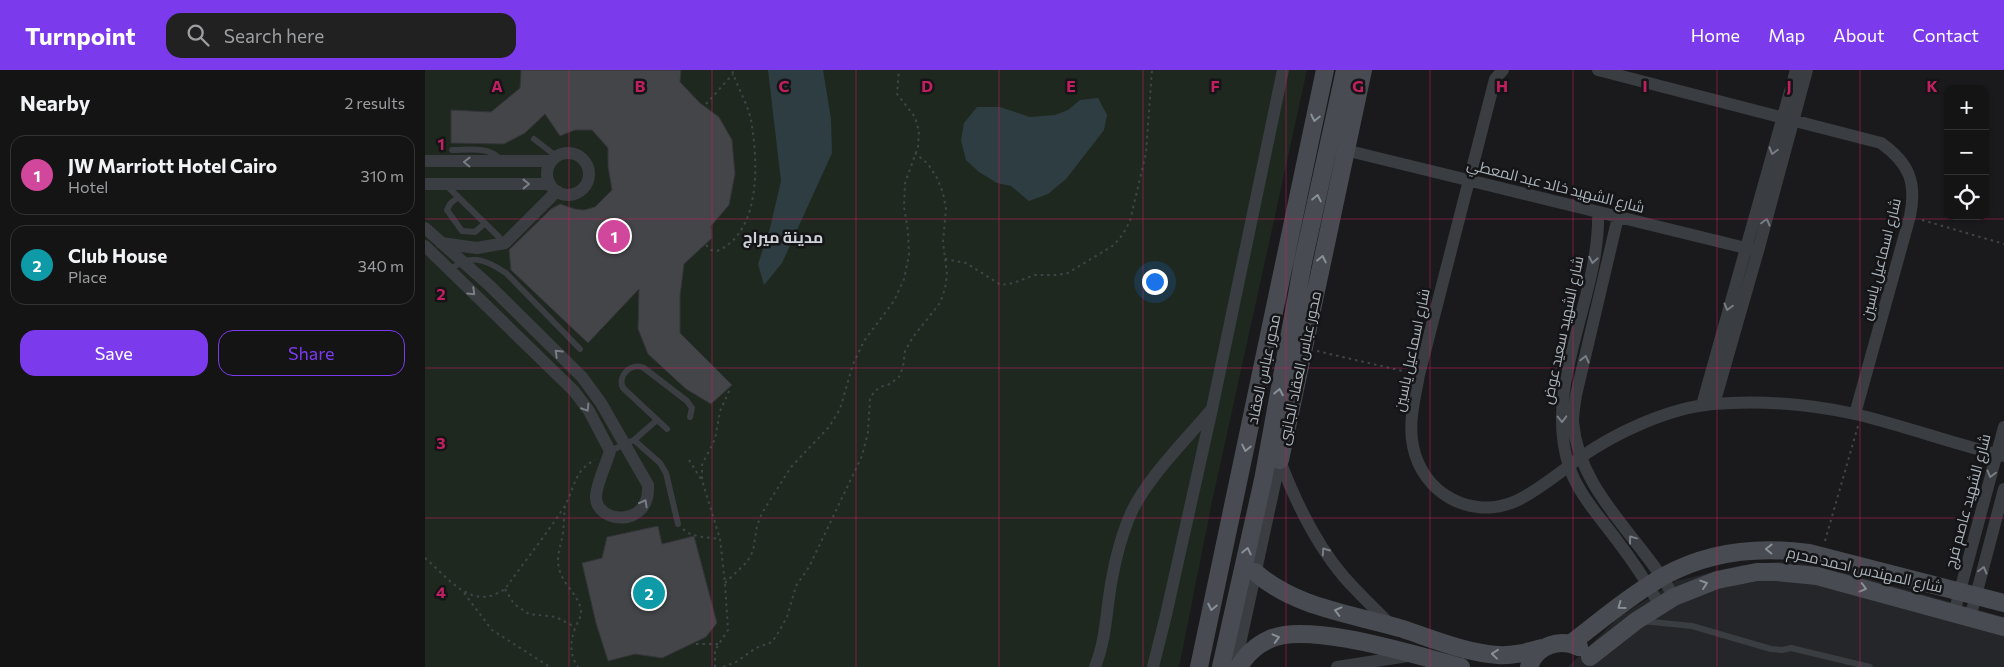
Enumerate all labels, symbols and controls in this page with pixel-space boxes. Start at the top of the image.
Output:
search box [166,13,516,58]
text: Turnpoint [25,21,136,50]
icon: search [184,21,212,49]
text: Search here [224,24,324,47]
text: Home [1691,24,1740,46]
text: Map [1768,24,1805,46]
text: About [1833,24,1885,46]
text: Contact [1913,24,1979,46]
text: A [491,76,503,95]
text: B [635,76,646,95]
text: C [779,76,790,95]
text: D [921,76,933,95]
text: E [1066,76,1076,95]
text: F [1210,76,1220,95]
text: G [1352,76,1364,95]
text: H [1496,76,1508,95]
text: I [1642,76,1648,95]
text: J [1786,76,1792,95]
text: K [1926,76,1938,95]
map controls [1944,85,1989,220]
button: + [1944,85,1989,130]
text: Nearby [20,90,90,115]
text: 2 results [344,93,405,112]
one-way arrow [1310,113,1321,122]
button: − [1944,130,1989,175]
text: 1 [437,134,445,153]
one-way arrow [1768,146,1778,154]
text: JW Marriott Hotel Cairo [68,154,277,177]
street label: شارع الشهيد خالد عبد المعطي [1464,154,1647,220]
one-way arrow [463,157,471,167]
text: 1 [33,166,41,185]
text: 310 m [361,166,404,185]
button: locate [1944,175,1989,220]
text: Hotel [68,177,108,196]
one-way arrow [522,179,530,189]
one-way arrow [1311,194,1322,203]
street label: شارع اسماعيل ياسين [1856,196,1907,323]
pin: 1 [598,217,630,255]
one-way arrow [1760,218,1771,227]
district label: مدينة ميراج [743,227,823,248]
text: Club House [68,244,167,267]
one-way arrow [1316,254,1327,263]
street label: شارع الشهيد سعيد عوض [1538,254,1589,406]
text: 2 [32,256,42,275]
text: 340 m [358,256,404,275]
one-way arrow [1589,256,1599,265]
text: Place [68,267,107,286]
your location [1142,269,1168,295]
text: 2 [436,284,446,303]
one-way arrow [467,286,476,295]
street label: شارع اسماعيل ياسين [1389,287,1436,414]
street label: محور عباس العقاد الجانبى [1274,289,1326,447]
one-way arrow [1724,302,1734,310]
street label: محور عباس العقاد [1243,312,1285,426]
button: Save [20,330,208,376]
button: Share [218,330,405,376]
one-way arrow [555,350,564,359]
one-way arrow [1579,354,1590,363]
one-way arrow [1274,388,1284,396]
one-way arrow [580,402,590,411]
one-way arrow [1557,416,1567,424]
street label: شارع الشهيد عاصم فرج [1940,432,1997,571]
text: 3 [436,433,446,452]
one-way arrow [1241,444,1252,452]
one-way arrow [1986,469,1997,478]
one-way arrow [638,500,648,509]
one-way arrow [1630,536,1638,545]
street label: شارع المهندس احمد محرم [1785,542,1945,599]
one-way arrow [1765,544,1773,554]
one-way arrow [1241,547,1252,556]
one-way arrow [1322,547,1331,557]
one-way arrow [1977,567,1987,575]
pin: 2 [633,574,665,612]
one-way arrow [1699,580,1708,590]
text: 4 [436,582,446,601]
one-way arrow [1858,583,1867,593]
one-way arrow [1617,600,1627,609]
one-way arrow [1207,602,1217,611]
one-way arrow [1335,607,1343,617]
one-way arrow [1272,633,1280,643]
one-way arrow [1490,649,1498,660]

